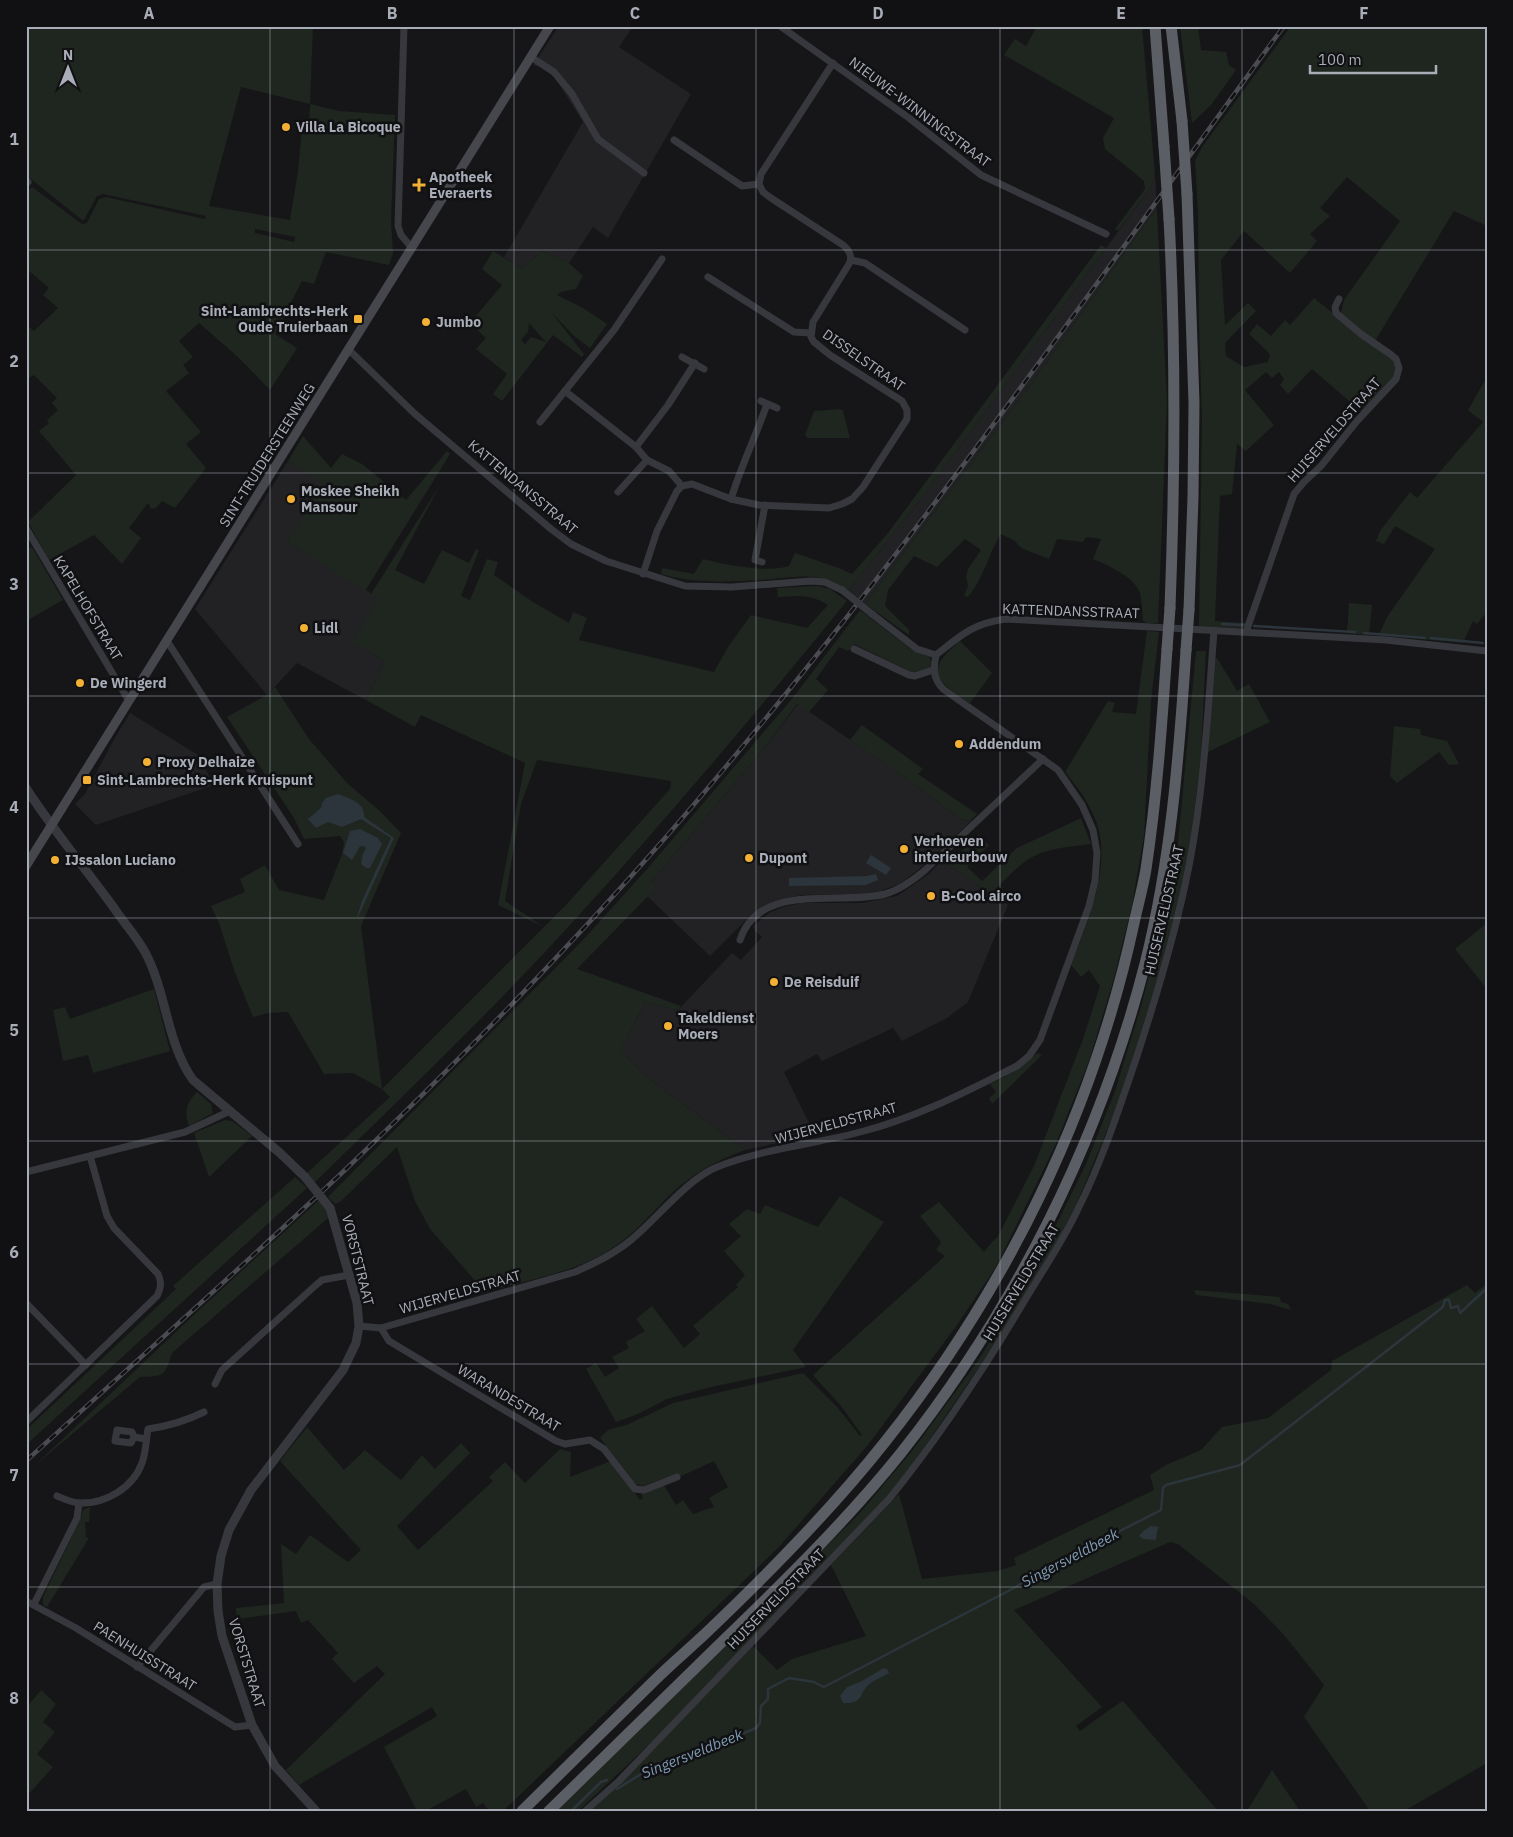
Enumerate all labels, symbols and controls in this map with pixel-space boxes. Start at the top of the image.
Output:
text: A [144,3,155,23]
text: B [387,3,398,23]
text: C [630,3,640,23]
text: D [872,3,884,23]
text: E [1116,3,1126,23]
text: F [1359,3,1369,23]
north arrow [42,42,92,92]
scale bar [1310,42,1437,74]
text: N [63,46,73,64]
text: 100 m [1318,50,1362,69]
street label: NIEUWE-WINNINGSTRAAT [846,53,994,171]
place label: Villa La Bicoque [296,118,401,136]
marker: Villa La Bicoque [280,121,292,133]
text: 1 [9,129,19,149]
place label: Apotheek Everaerts [429,168,493,202]
marker: Apotheek Everaerts [413,179,425,191]
place label: Sint-Lambrechts-Herk Oude Truierbaan [201,302,349,336]
marker: Sint-Lambrechts-Herk Oude Truierbaan [352,313,364,325]
place label: Jumbo [436,313,481,331]
marker: Jumbo [420,316,432,328]
street label: DISSELSTRAAT [819,325,909,395]
text: 2 [9,351,19,371]
street label: HUISERVELDSTRAAT [1284,374,1384,486]
street label: SINT-TRUIDERSTEENWEG [215,380,319,530]
street label: KATTENDANSSTRAAT [465,436,581,538]
place label: Moskee Sheikh Mansour [301,482,400,516]
marker: Moskee Sheikh Mansour [285,493,297,505]
street label: KAPELHOFSTRAAT [50,552,126,664]
text: 3 [9,574,19,594]
street label: KATTENDANSSTRAAT [1002,600,1140,622]
place label: Lidl [314,619,338,637]
marker: Lidl [298,622,310,634]
place label: De Wingerd [90,674,167,692]
marker: De Wingerd [74,677,86,689]
place label: Addendum [969,735,1041,753]
marker: Addendum [953,738,965,750]
place label: Proxy Delhaize [157,753,255,771]
marker: Proxy Delhaize [141,756,153,768]
place label: Sint-Lambrechts-Herk Kruispunt [97,771,313,789]
marker: Sint-Lambrechts-Herk Kruispunt [81,774,93,786]
text: 4 [9,797,19,817]
place label: Verhoeven interieurbouw [914,832,1008,866]
marker: Verhoeven interieurbouw [898,843,910,855]
street label: HUISERVELDSTRAAT [1140,843,1188,977]
place label: Dupont [759,849,807,867]
place label: IJssalon Luciano [65,851,176,869]
marker: Dupont [743,852,755,864]
marker: IJssalon Luciano [49,854,61,866]
place label: B-Cool airco [941,887,1021,905]
marker: B-Cool airco [925,890,937,902]
place label: De Reisduif [784,973,859,991]
marker: De Reisduif [768,976,780,988]
place label: Takeldienst Moers [678,1009,754,1043]
text: 5 [9,1020,19,1040]
marker: Takeldienst Moers [662,1020,674,1032]
street label: WIJERVELDSTRAAT [773,1098,899,1148]
street label: VORSTSTRAAT [338,1213,378,1307]
street label: HUISERVELDSTRAAT [979,1220,1063,1344]
text: 6 [9,1242,19,1262]
street label: WIJERVELDSTRAAT [397,1266,523,1318]
street label: WARANDESTRAAT [454,1360,564,1436]
text: 7 [9,1465,19,1485]
water label: Singersveldbeek [1018,1524,1122,1591]
street label: HUISERVELDSTRAAT [723,1545,829,1653]
street label: VORSTSTRAAT [225,1616,269,1710]
street label: PAENHUISSTRAAT [90,1617,200,1695]
text: 8 [9,1688,19,1708]
water label: Singersveldbeek [638,1724,746,1783]

